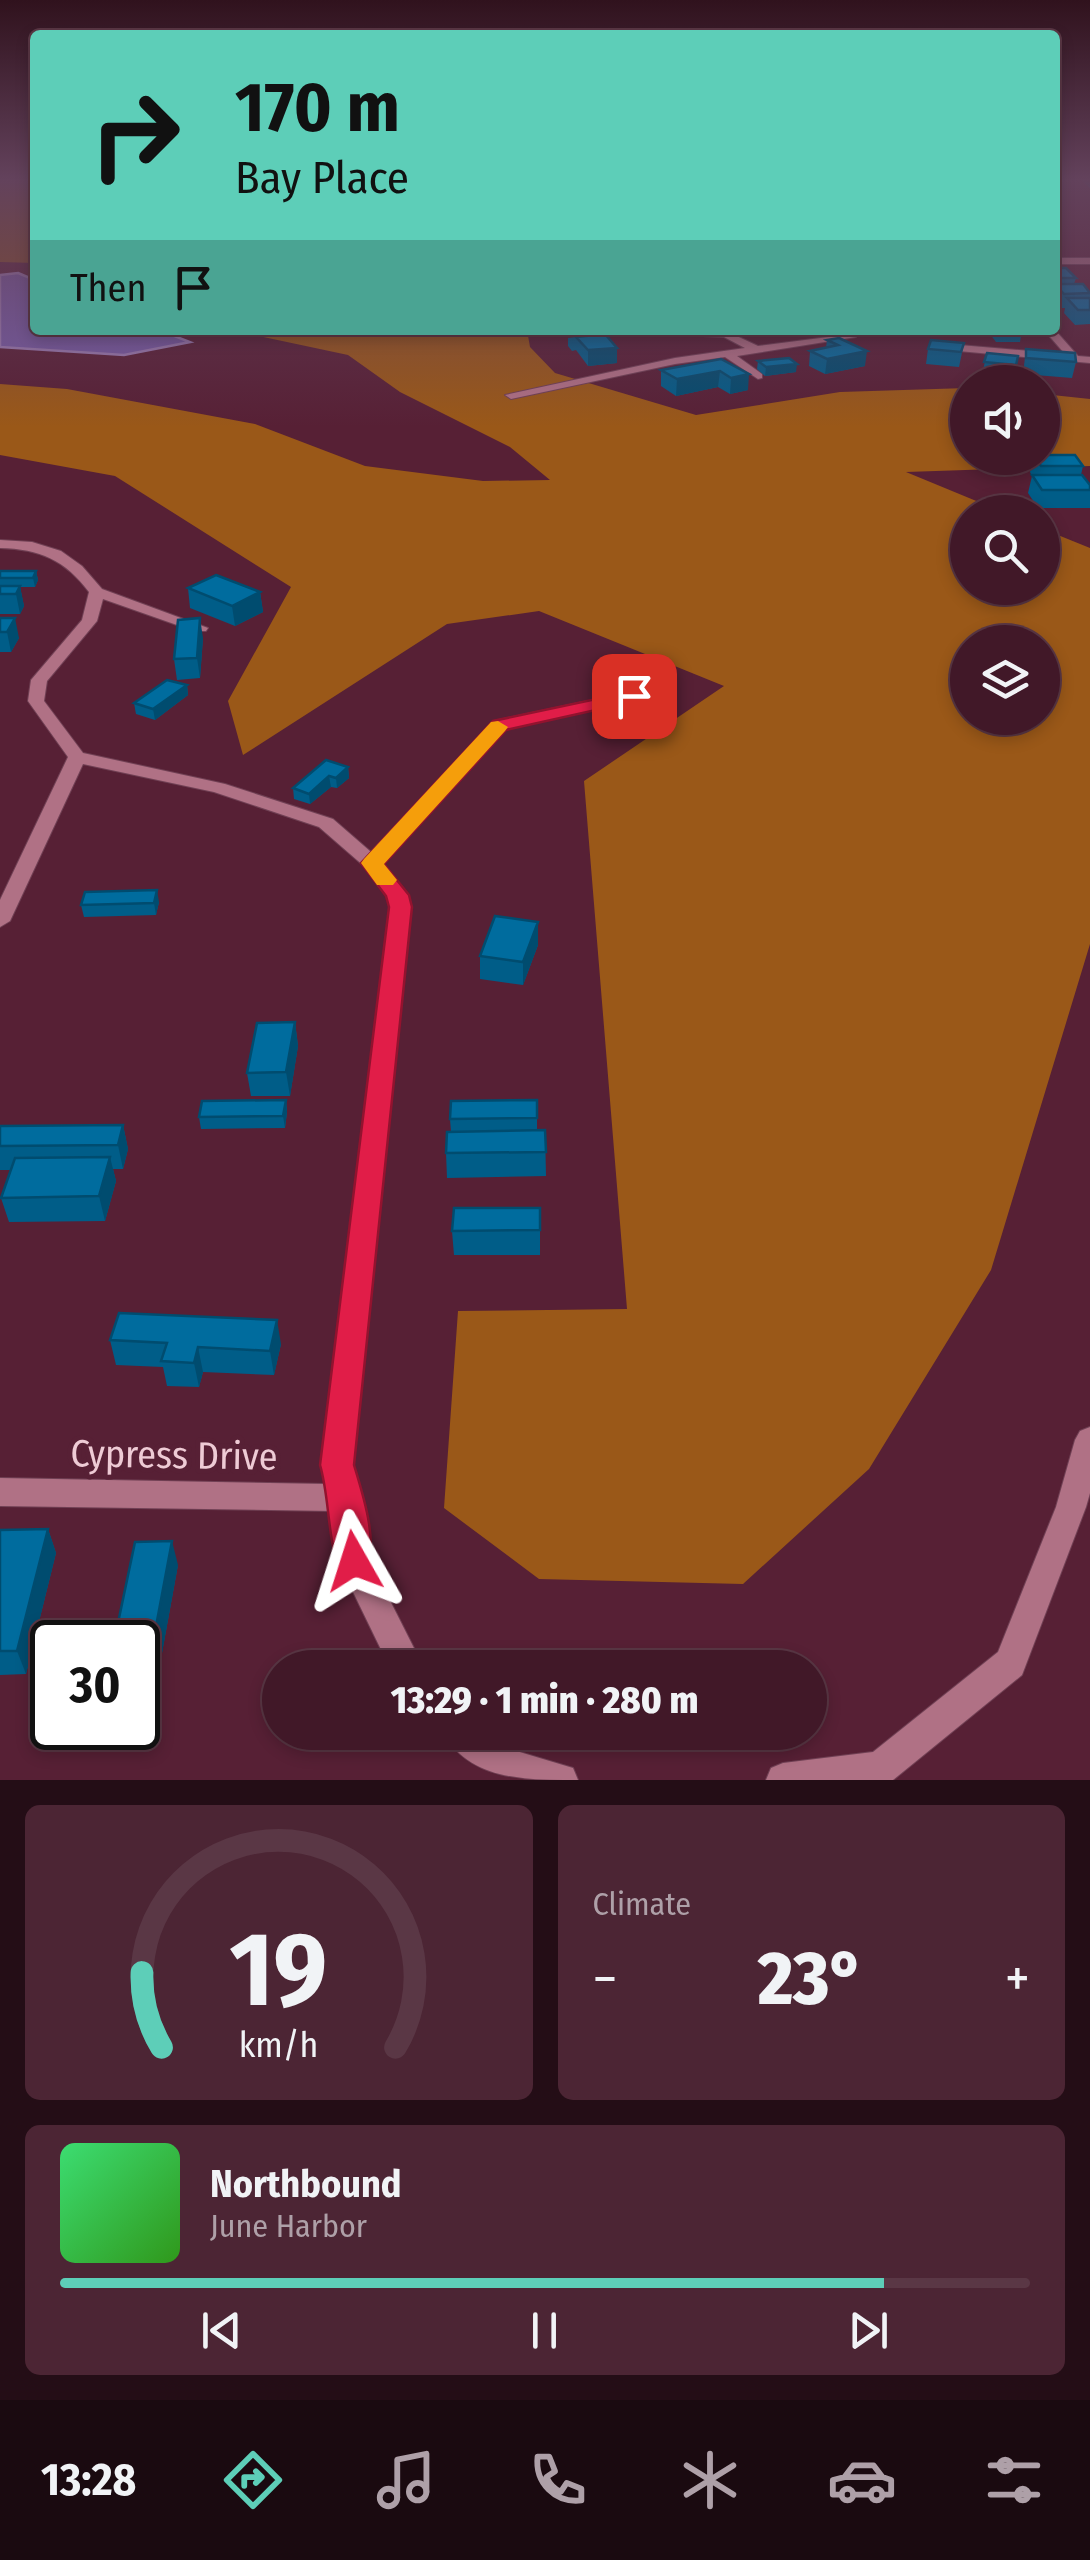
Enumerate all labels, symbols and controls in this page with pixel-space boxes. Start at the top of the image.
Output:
text: 170 m [235,66,400,150]
icon: right [70,70,200,200]
text: Bay Place [235,151,409,205]
icon: arrive [166,260,221,315]
text: Then [70,265,146,311]
map controls [950,365,1060,735]
button: sound [950,365,1060,475]
button: search [950,495,1060,605]
button: layers [950,625,1060,735]
pin [592,654,677,739]
icon: arrive [607,669,662,724]
street label: Cypress Drive [70,1430,278,1480]
position arrow [302,1509,406,1613]
speed limit sign: 30 [30,1620,160,1750]
text: 13:29 · 1 min · 280 m [391,1677,698,1723]
text: Climate [593,1885,691,1923]
text: 19 [230,1908,328,2033]
text: 23° [758,1934,864,2024]
text: − [593,1946,617,2012]
text: + [1005,1946,1030,2012]
text: km/h [239,2024,319,2066]
text: Northbound [210,2161,402,2207]
text: June Harbor [210,2207,367,2245]
icon: previous [194,2303,249,2358]
icon: pause [517,2303,572,2358]
icon: next [841,2303,896,2358]
icon: directions [218,2445,288,2515]
icon: music [371,2445,441,2515]
icon: phone [523,2445,593,2515]
icon: climate [675,2445,745,2515]
icon: car [827,2445,897,2515]
icon: filters [979,2445,1049,2515]
text: 13:28 [41,2453,136,2507]

